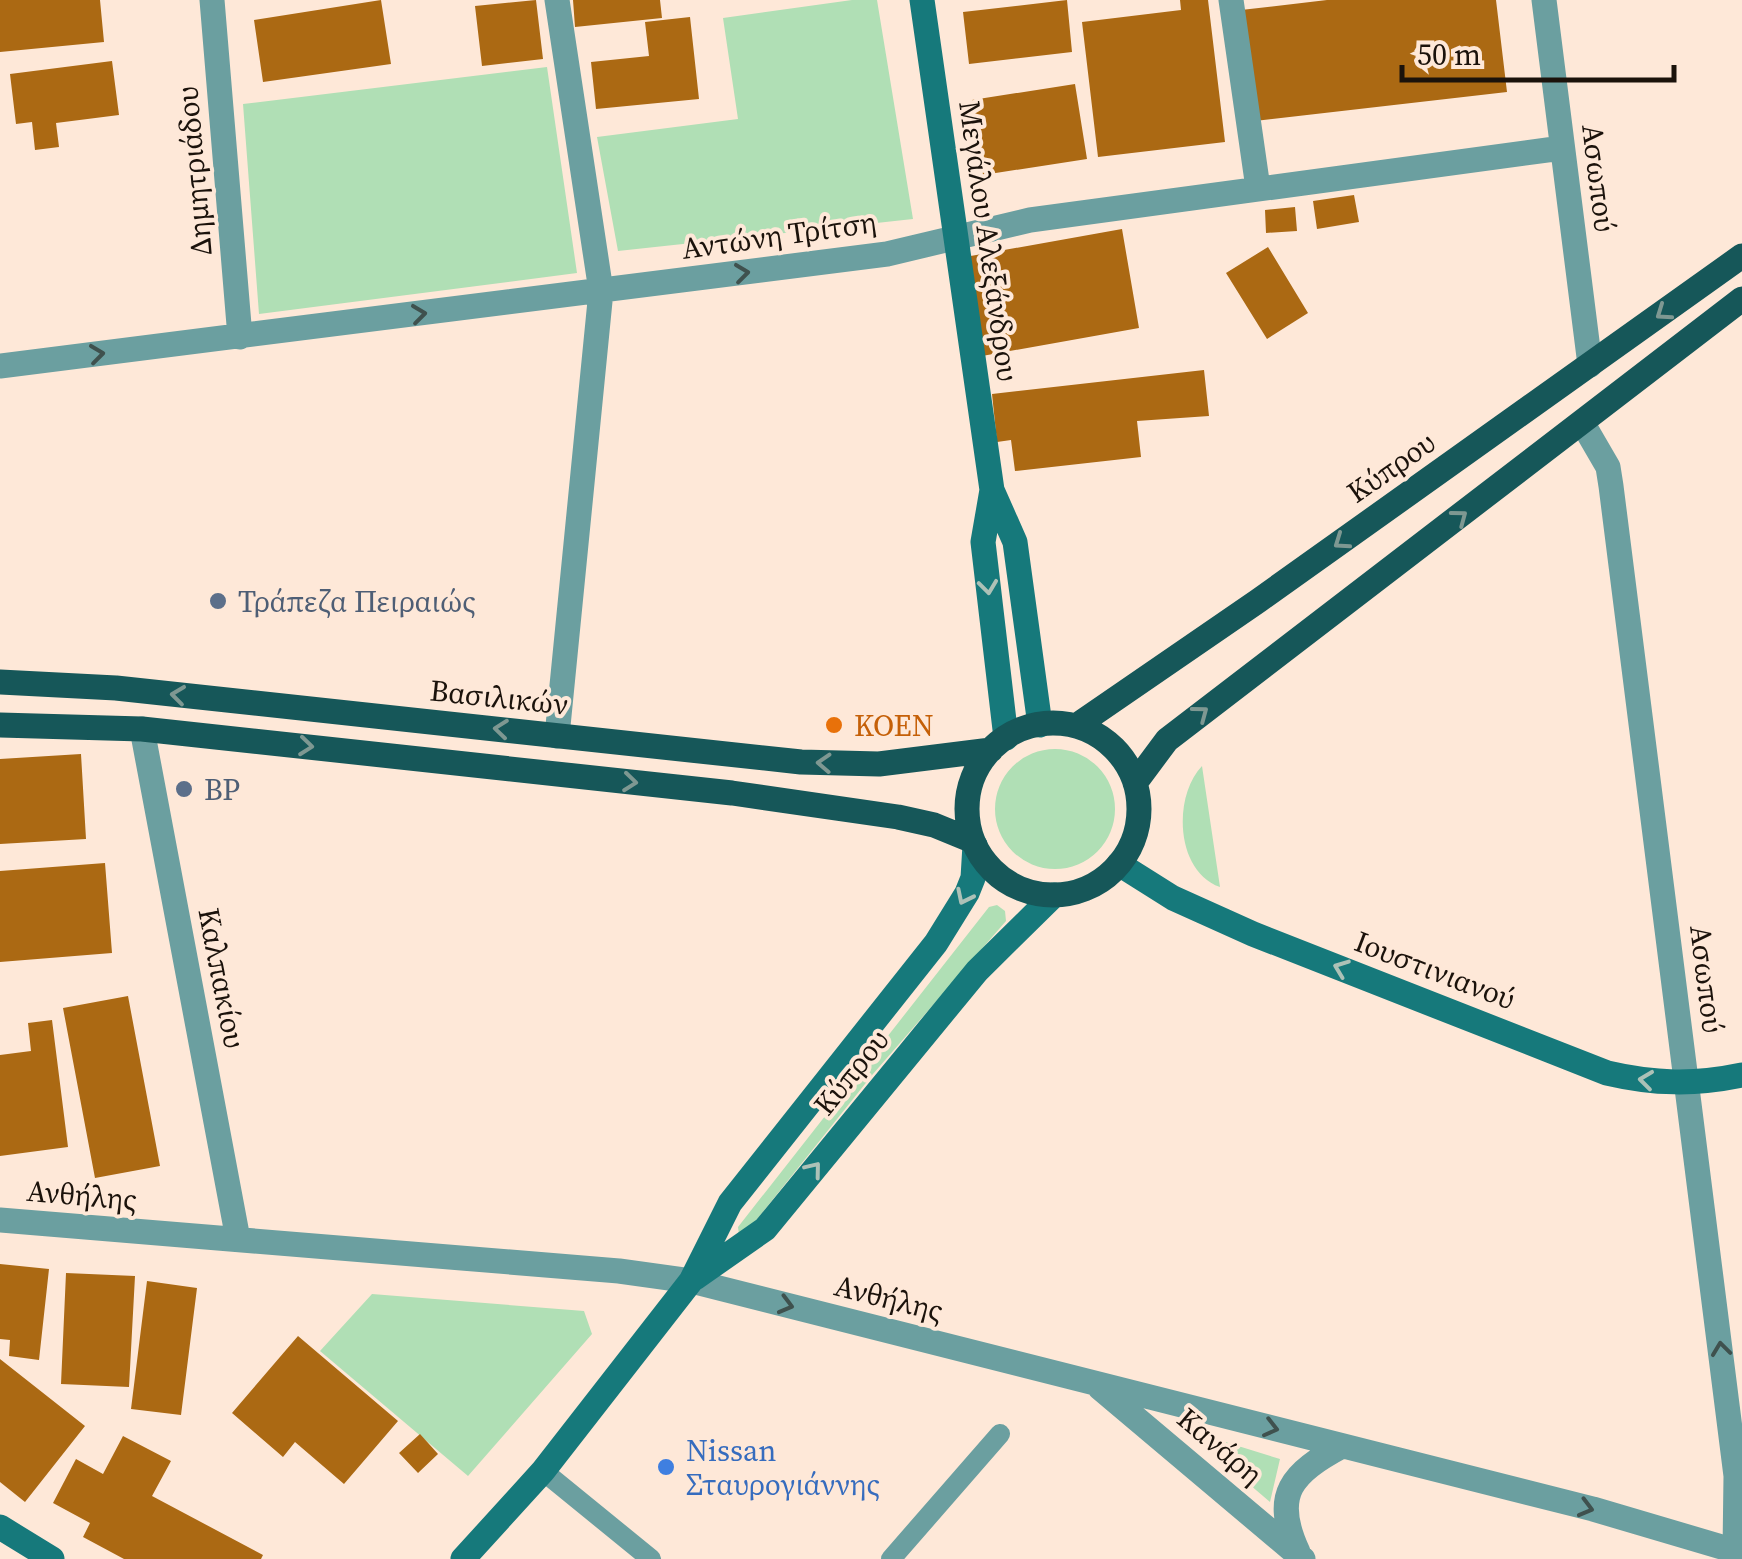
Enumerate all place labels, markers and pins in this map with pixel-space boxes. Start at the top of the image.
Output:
place label: Τράπεζα Πειραιώς [238,581,476,622]
marker: Τράπεζα Πειραιώς [207,590,229,612]
place label: KOEN [854,705,934,746]
marker: KOEN [823,714,845,736]
place label: BP [204,769,240,810]
marker: BP [173,778,195,800]
place label: Nissan Σταυρογιάννης [686,1430,880,1505]
marker: Nissan Σταυρογιάννης [655,1456,677,1478]

